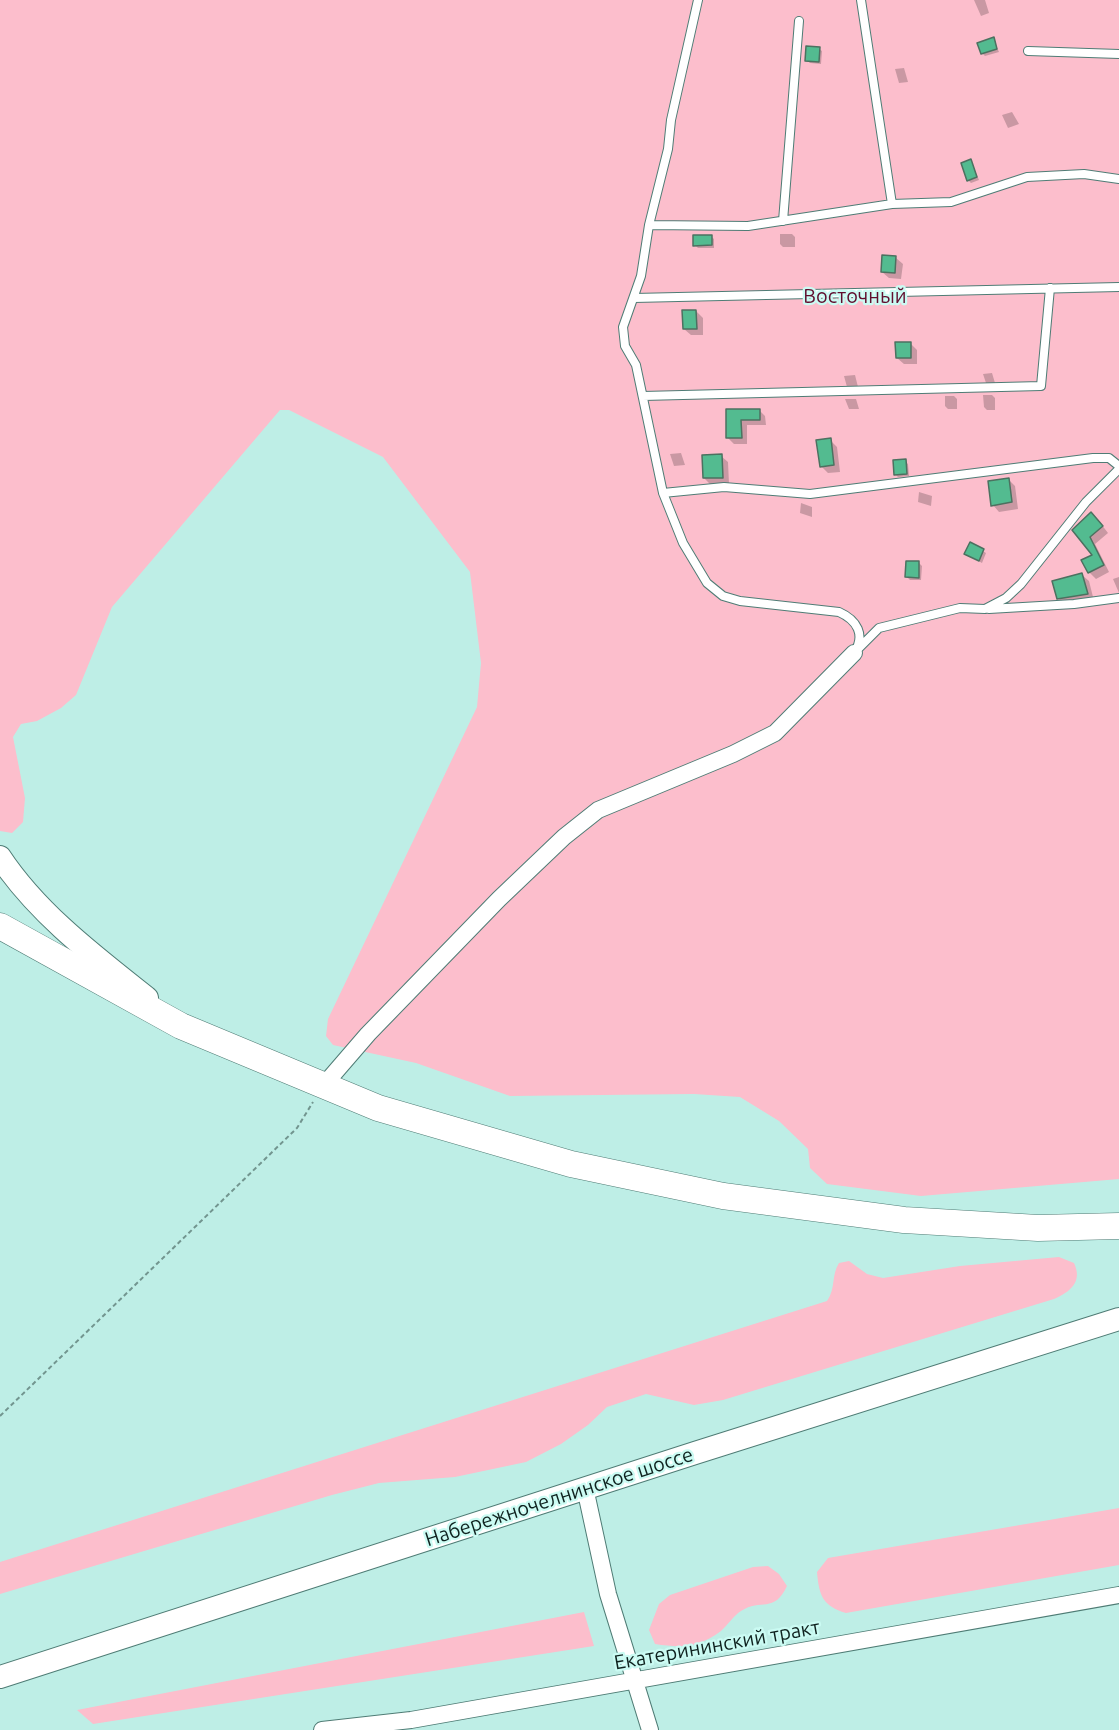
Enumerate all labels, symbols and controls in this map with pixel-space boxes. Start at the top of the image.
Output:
park label: Восточный [803,284,907,308]
street label: Набережночелнинское шоссе [422,1442,696,1552]
street label: Екатерининский тракт [612,1615,822,1675]

